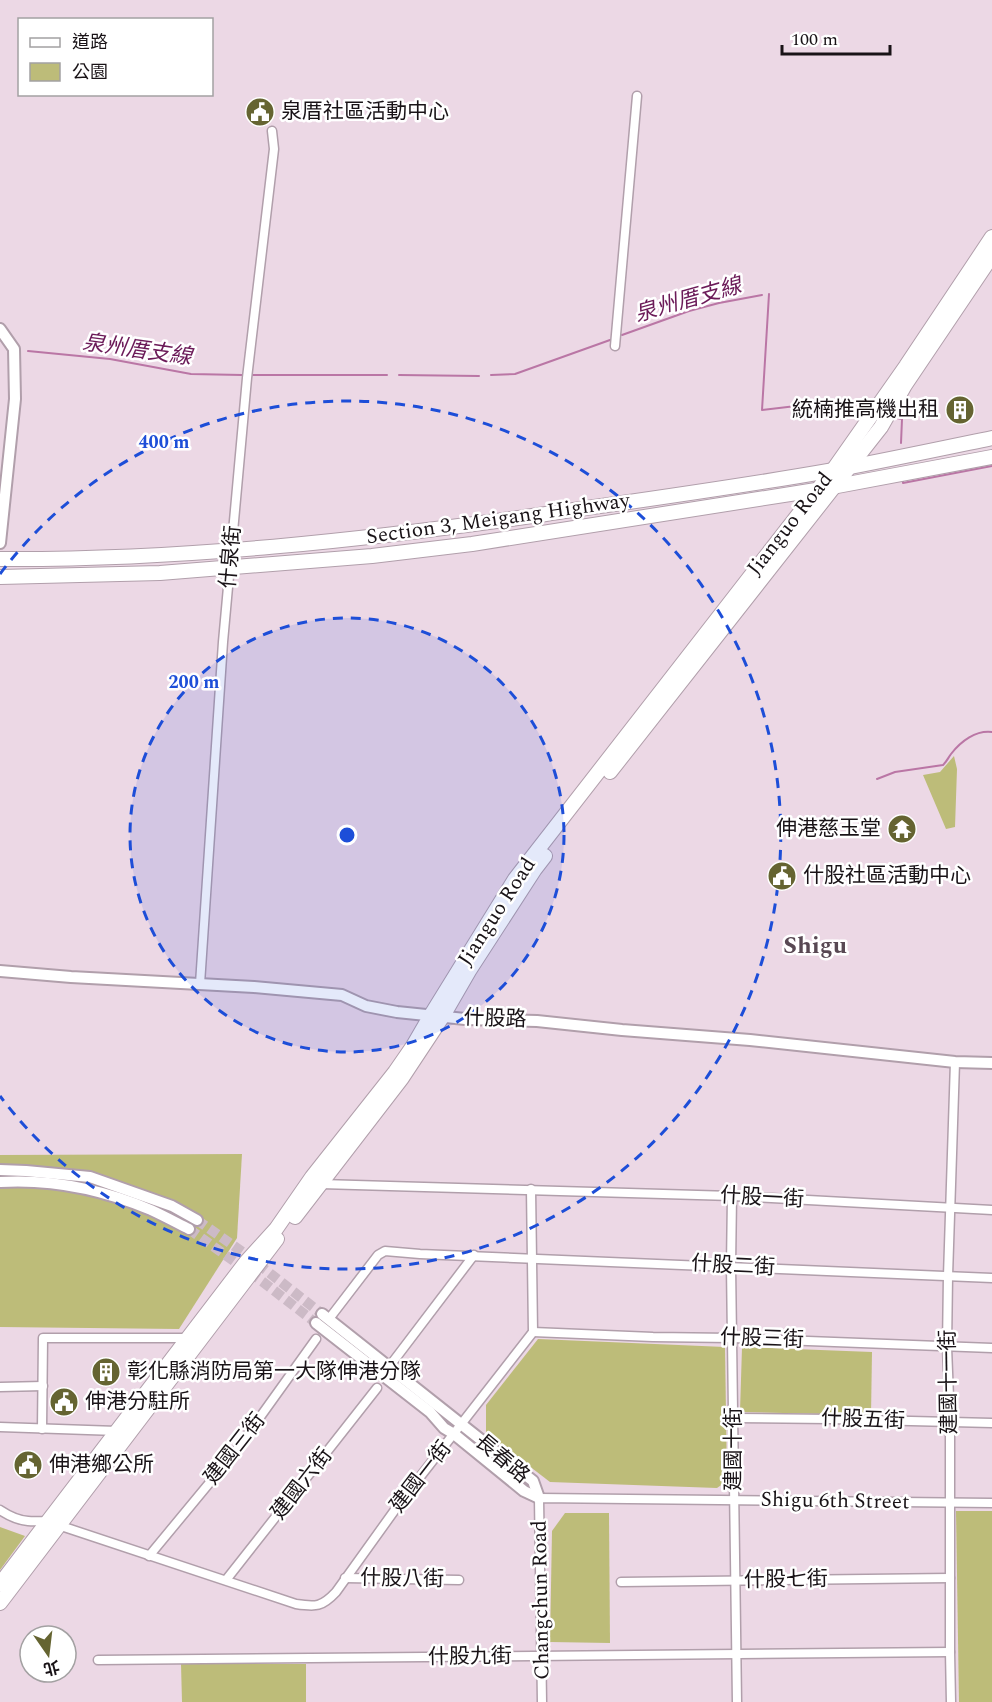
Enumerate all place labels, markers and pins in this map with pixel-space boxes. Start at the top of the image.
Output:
public building icon: 泉厝社區活動中心 [244,96,276,128]
place label: 泉厝社區活動中心 [281,96,449,128]
place label: 統楠推高機出租 [792,394,939,426]
building icon: 統楠推高機出租 [944,394,976,426]
place label: 伸港慈玉堂 [776,813,881,845]
temple icon: 伸港慈玉堂 [886,813,918,845]
centre of rings [337,825,357,845]
public building icon: 什股社區活動中心 [766,860,798,892]
place label: 什股社區活動中心 [803,860,971,892]
building icon: 彰化縣消防局第一大隊伸港分隊 [90,1356,122,1388]
place label: 彰化縣消防局第一大隊伸港分隊 [127,1356,421,1388]
public building icon: 伸港分駐所 [48,1386,80,1418]
place label: 伸港分駐所 [85,1386,190,1418]
public building icon: 伸港鄉公所 [12,1449,44,1481]
place label: 伸港鄉公所 [49,1449,154,1481]

